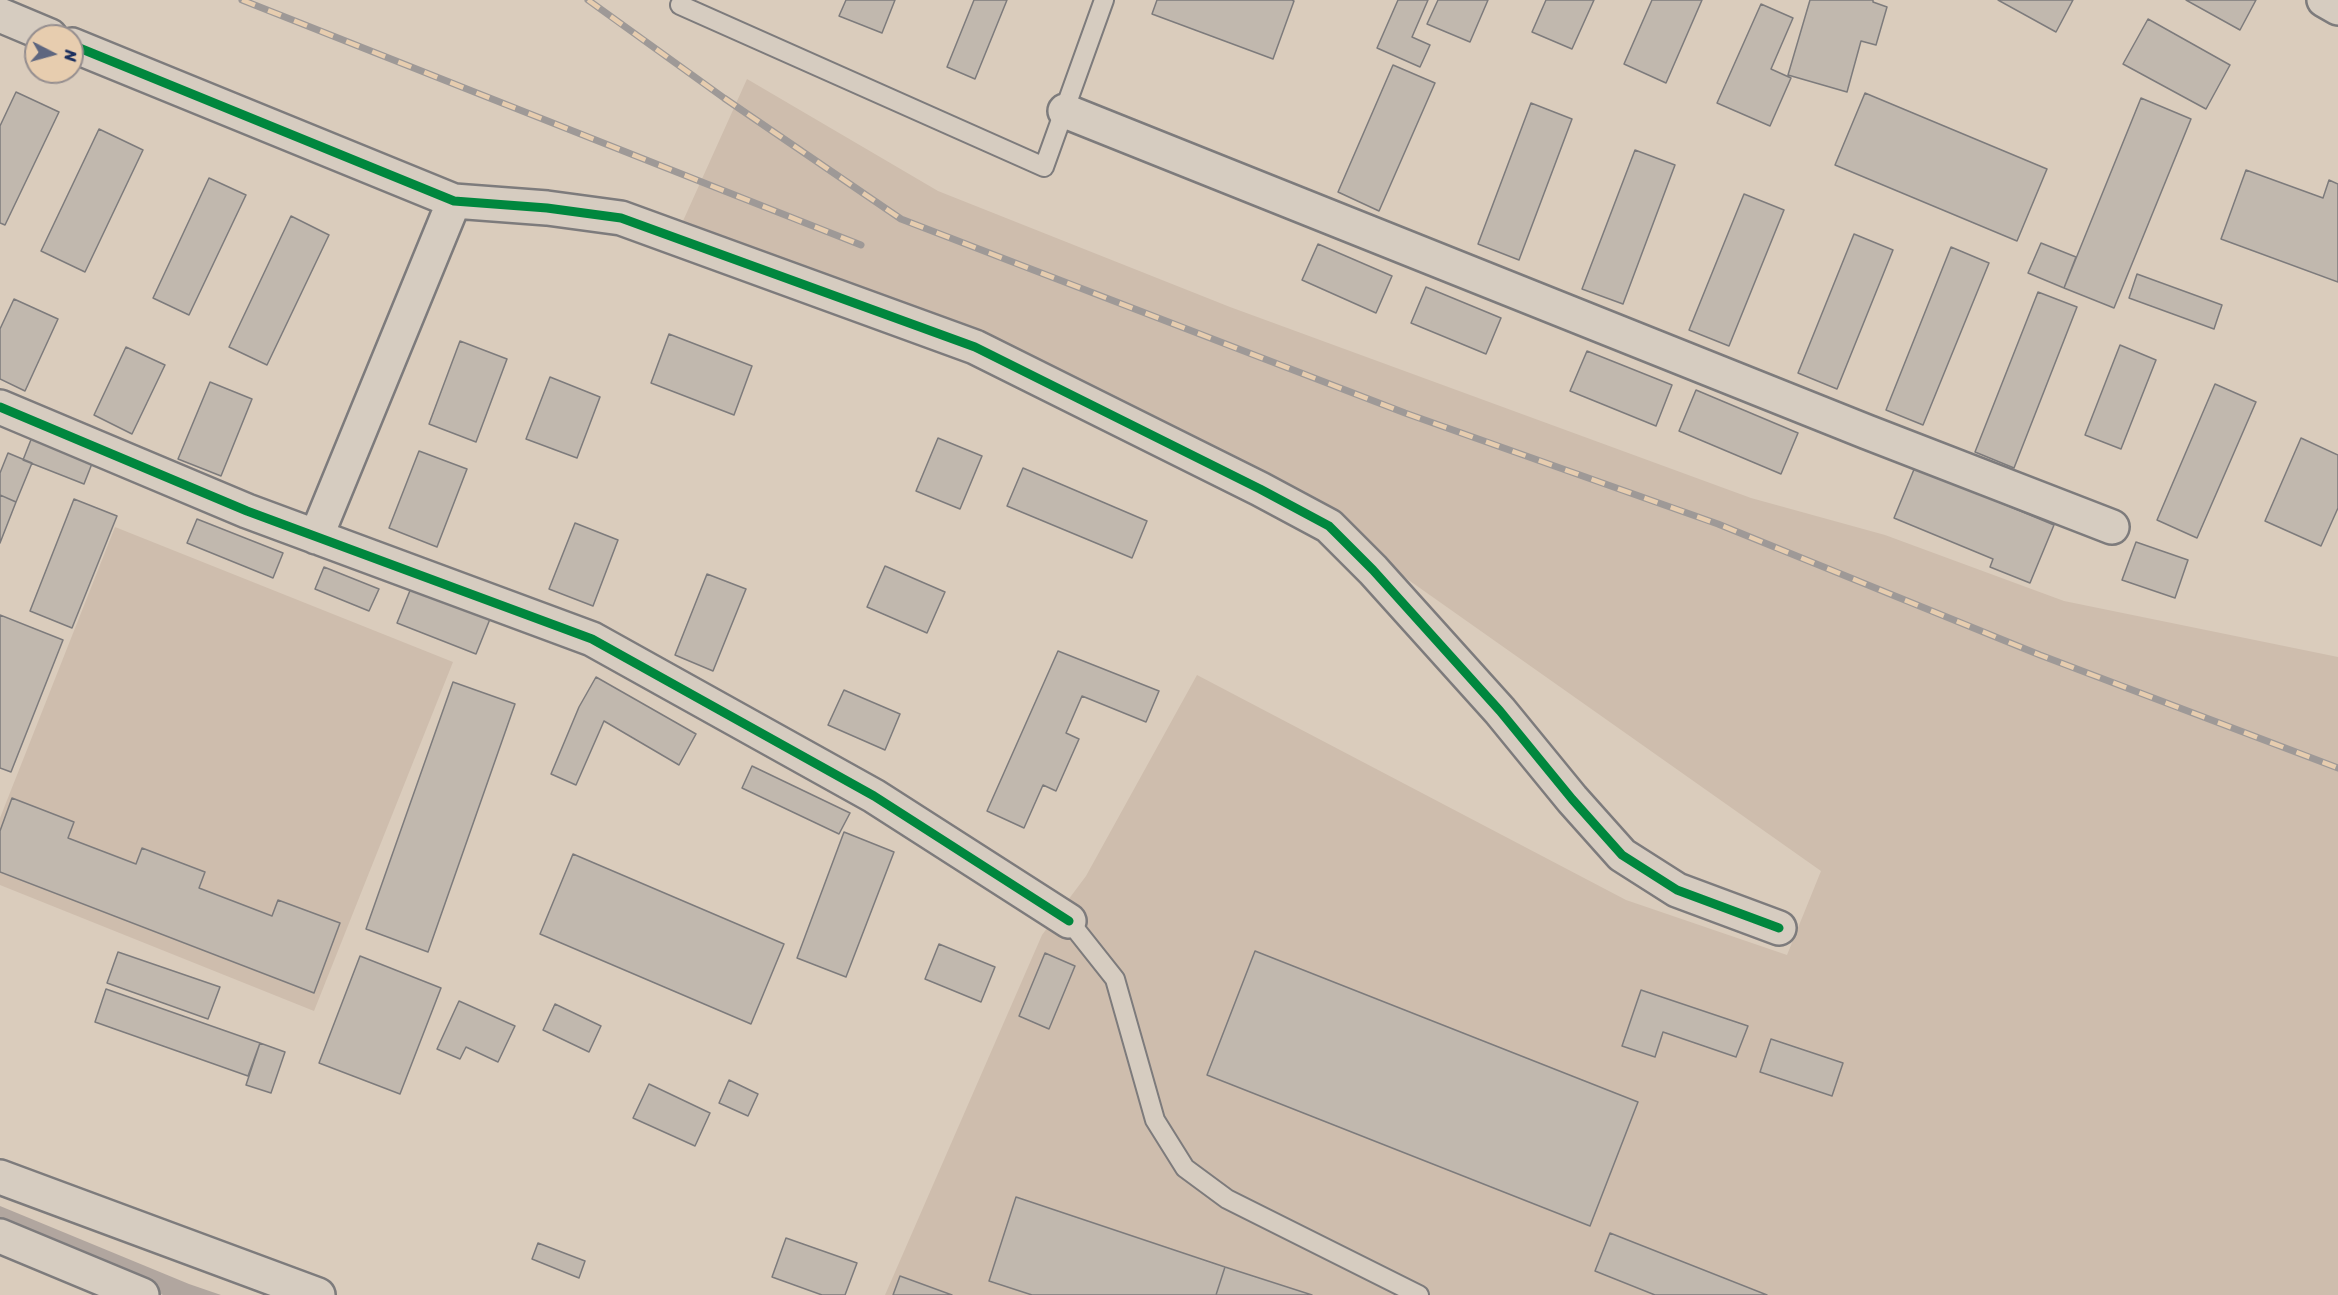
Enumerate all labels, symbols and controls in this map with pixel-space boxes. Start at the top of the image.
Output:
north arrow [24,24,84,84]
text: N [55,49,85,63]

